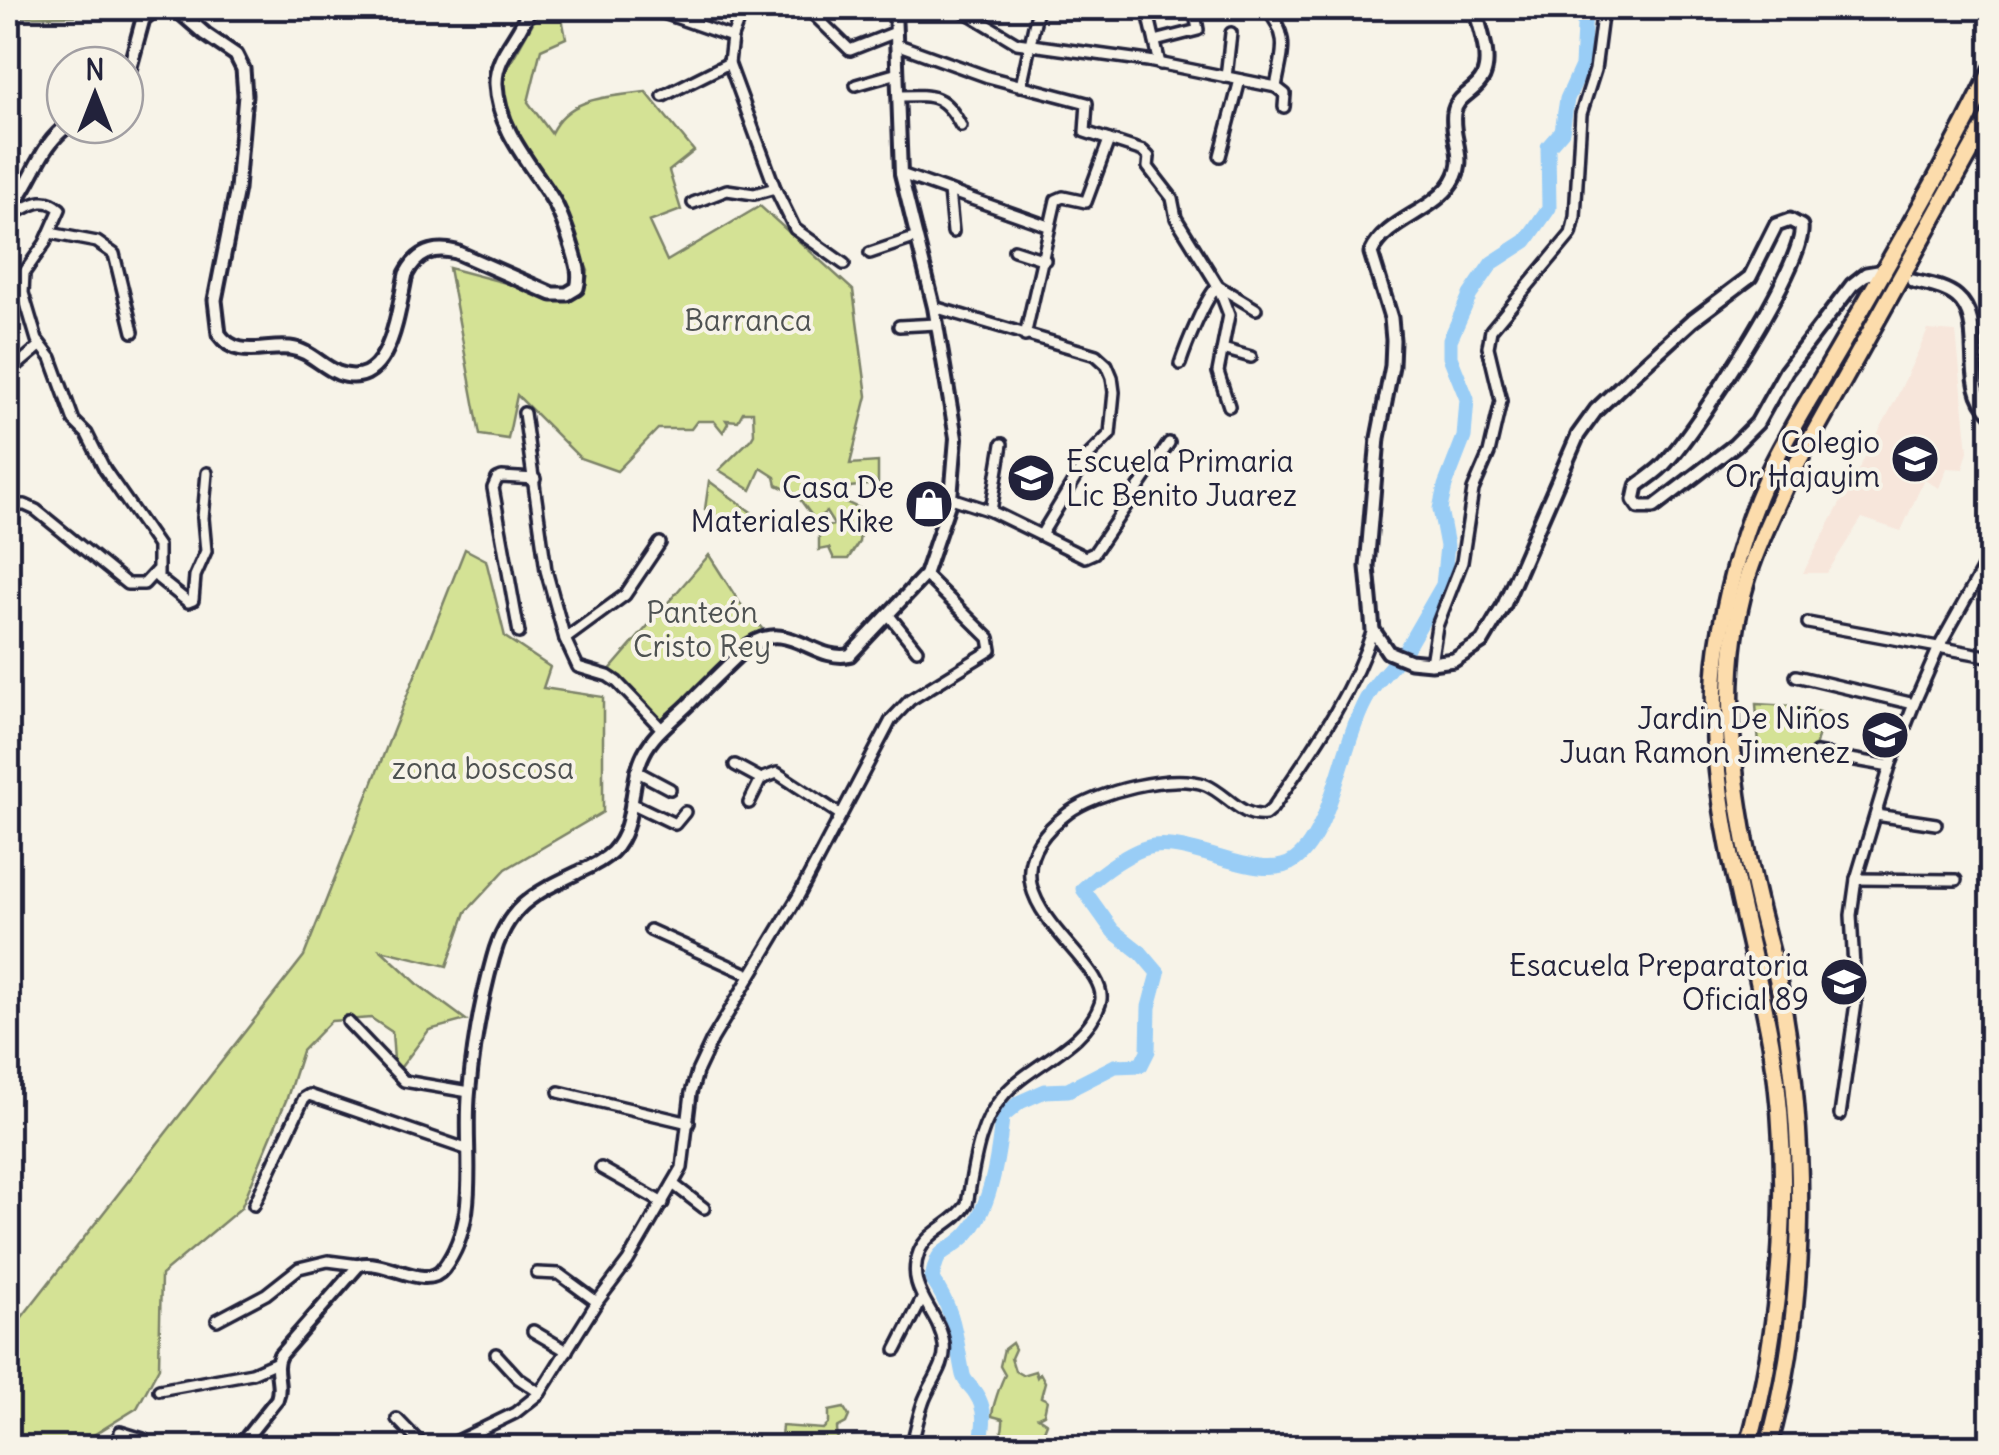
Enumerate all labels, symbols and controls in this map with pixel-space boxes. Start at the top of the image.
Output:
north arrow [45,45,145,145]
text: N [85,52,105,88]
park label: Barranca [684,301,812,339]
place label: Colegio Or Hajayim [1725,423,1880,495]
school or university icon: Colegio Or Hajayim [1889,433,1941,485]
place label: Escuela Primaria Lic Benito Juarez [1066,442,1297,514]
school or university icon: Escuela Primaria Lic Benito Juarez [1005,452,1057,504]
place label: Casa De Materiales Kike [691,468,894,540]
shop icon: Casa De Materiales Kike [903,478,955,530]
park label: Panteón Cristo Rey [633,593,771,665]
place label: Jardin De Niños Juan Ramon Jimenez [1559,699,1850,771]
school or university icon: Jardin De Niños Juan Ramon Jimenez [1859,709,1911,761]
park label: zona boscosa [392,749,574,787]
place label: Esacuela Preparatoria Oficial 89 [1509,946,1809,1018]
school or university icon: Esacuela Preparatoria Oficial 89 [1818,956,1870,1008]

